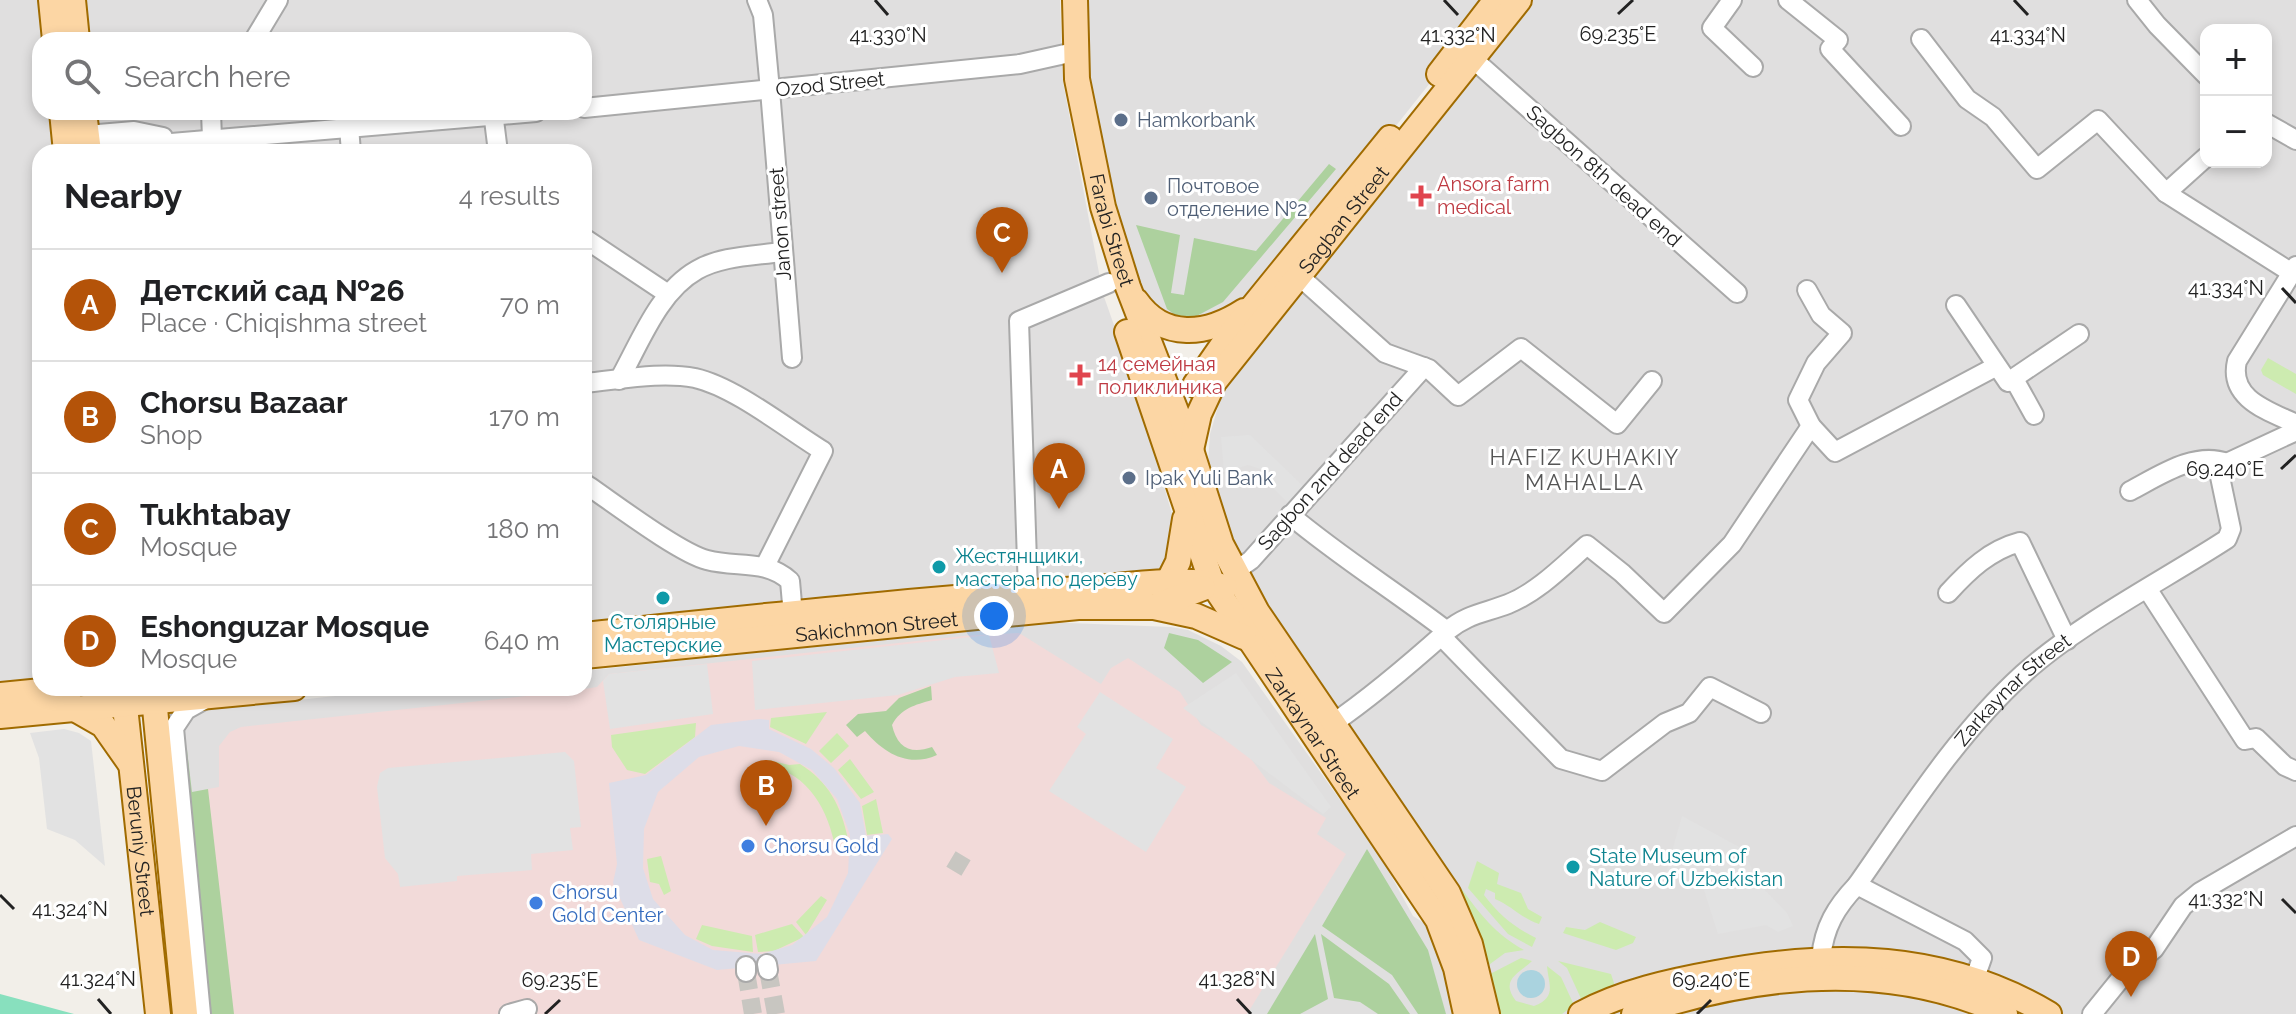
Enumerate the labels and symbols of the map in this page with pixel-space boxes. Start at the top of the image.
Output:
text: 69.235°E [1579,22,1657,46]
text: 41.330°N [849,23,927,47]
text: 41.332°N [1420,23,1496,47]
text: 41.334°N [1990,23,2066,47]
street label: Ozod Street [774,66,886,102]
street label: Sagbon 8th dead end [1522,100,1686,252]
place label: Hamkorbank [1137,108,1256,132]
marker: Hamkorbank [1112,111,1130,129]
street label: Sagban Street [1293,161,1394,278]
street label: Janon street [764,166,796,282]
street label: Farabi Street [1084,171,1139,290]
place label: Ansora farm medical [1437,172,1550,219]
place label: Почтовое отделение №2 [1167,174,1307,221]
marker: Ansora farm medical [1412,187,1430,205]
marker: Почтовое отделение №2 [1142,189,1160,207]
pin: C [976,207,1028,273]
text: 41.334°N [2188,276,2264,300]
place label: 14 семейная поликлиника [1098,352,1223,399]
marker: 14 семейная поликлиника [1069,364,1091,386]
street label: Sagbon 2nd dead end [1253,387,1407,555]
pin: A [1033,443,1085,509]
district label: HAFIZ KUHAKIY MAHALLA [1490,444,1680,495]
text: 69.240°E [2186,457,2264,481]
place label: Ipak Yuli Bank [1145,466,1274,490]
marker: Ipak Yuli Bank [1120,469,1138,487]
place label: Жестянщики, мастера по дереву [955,544,1138,591]
marker: Жестянщики, мастера по дереву [930,558,948,576]
marker: Столярные Мастерские [654,589,672,607]
your location [974,596,1014,636]
street label: Sakichmon Street [794,607,959,647]
place label: Столярные Мастерские [604,610,722,657]
street label: Zarkaynar Street [1950,628,2076,751]
street label: Zarkaynar Street [1260,663,1365,803]
pin: B [740,760,792,826]
street label: Beruniy Street [122,785,159,918]
place label: Chorsu Gold [764,834,879,858]
marker: Chorsu Gold [739,837,757,855]
place label: State Museum of Nature of Uzbekistan [1589,844,1783,891]
marker: State Museum of Nature of Uzbekistan [1564,858,1582,876]
place label: Chorsu Gold Center [552,880,664,927]
text: 41.332°N [2188,887,2264,911]
marker: Chorsu Gold Center [527,894,545,912]
text: 41.324°N [32,897,108,921]
pin: D [2105,931,2157,997]
text: 41.324°N [60,967,136,991]
text: 41.328°N [1199,967,1275,991]
text: 69.235°E [521,968,599,992]
text: 69.240°E [1672,968,1750,992]

